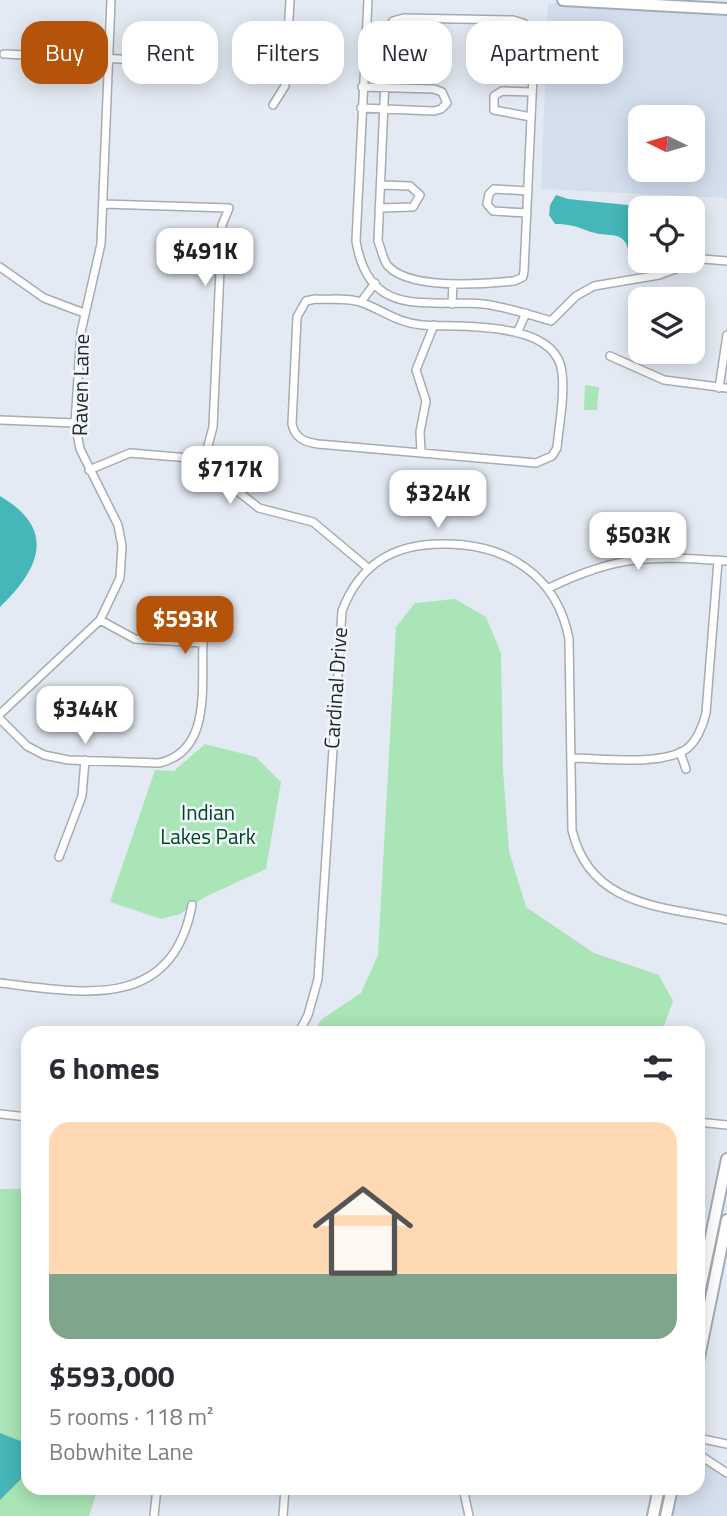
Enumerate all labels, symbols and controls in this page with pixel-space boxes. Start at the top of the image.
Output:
chip: Buy [21,21,108,84]
chip: Rent [122,21,218,84]
chip: Filters [232,21,344,84]
chip: New [358,21,452,84]
chip: Apartment [466,21,623,84]
north arrow [628,105,705,182]
map controls [628,105,705,364]
button: locate [628,196,705,273]
pin: $491K [156,229,254,288]
text: $491K [172,233,238,268]
button: layers [628,287,705,364]
street label: Raven Lane [63,334,97,436]
pin: $717K [181,447,279,506]
text: $717K [197,451,263,486]
pin: $324K [389,470,487,530]
text: $324K [405,475,471,510]
pin: $503K [589,512,687,572]
text: $503K [605,517,671,552]
pin: $593K [136,596,234,656]
text: $593K [152,601,218,636]
street label: Cardinal Drive [315,626,355,750]
pin: $344K [36,686,134,746]
text: $344K [52,691,118,726]
park label: Indian Lakes Park [160,796,256,852]
text: 6 homes [49,1045,160,1091]
icon: filters [639,1049,677,1087]
icon: home [300,1168,426,1294]
text: $593,000 [49,1353,175,1399]
text: 5 rooms · 118 m² [49,1399,213,1434]
text: Bobwhite Lane [49,1434,193,1469]

